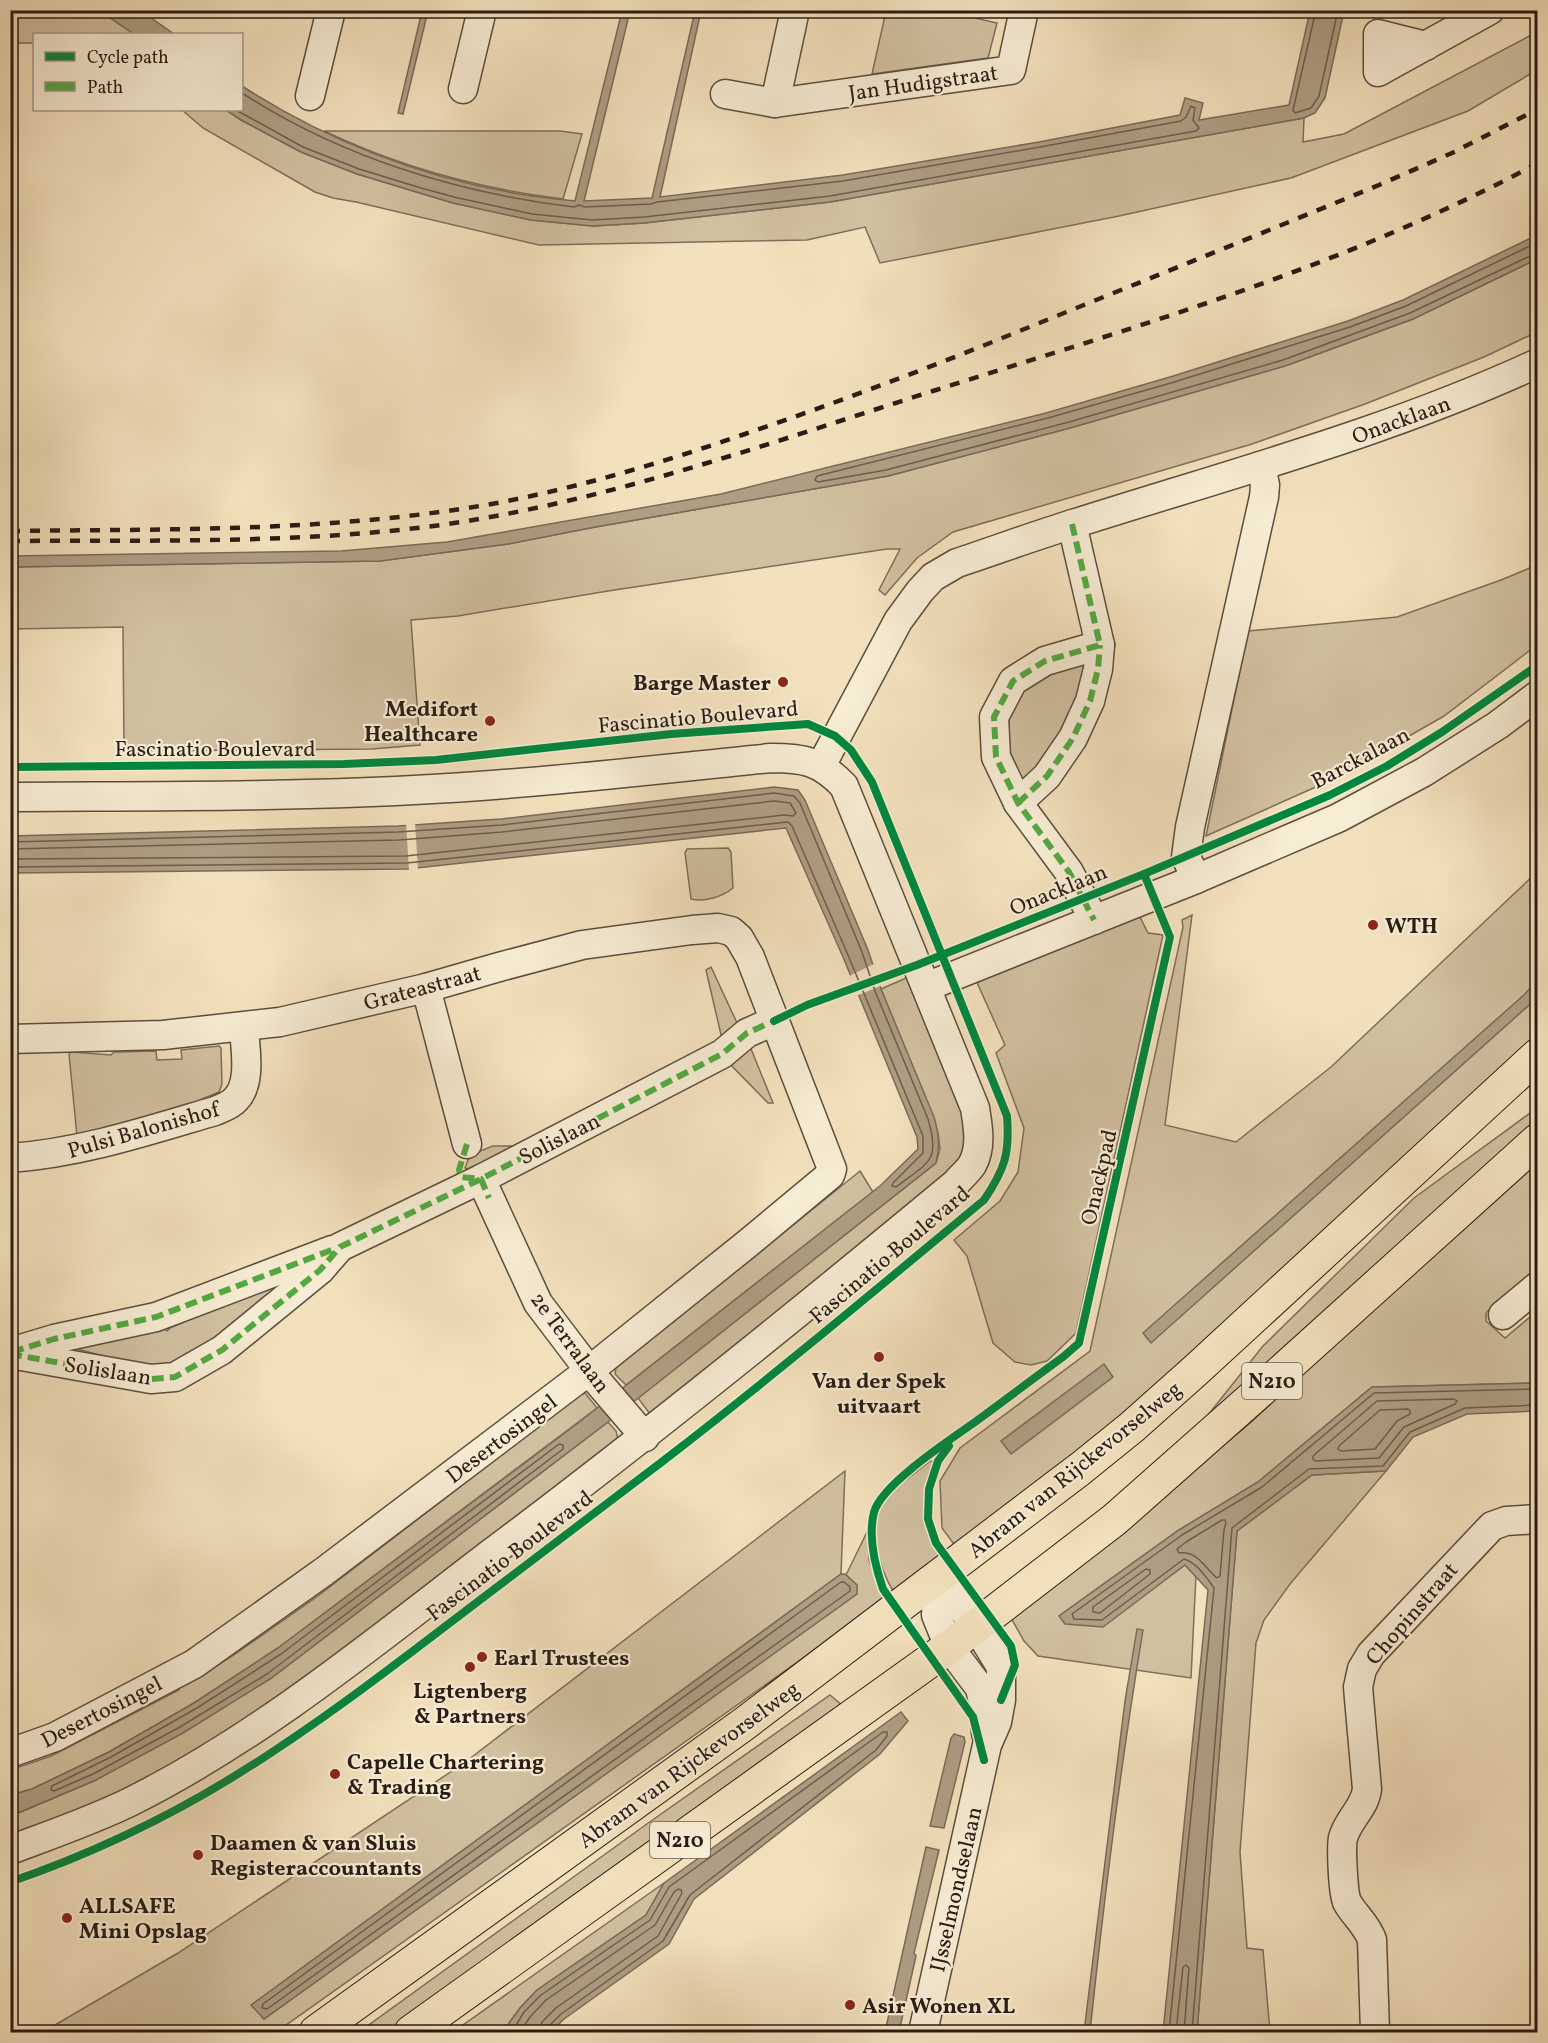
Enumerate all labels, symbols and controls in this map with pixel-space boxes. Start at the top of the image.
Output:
legend [33,33,243,111]
text: Cycle path [87,46,169,71]
street label: Jan Hudigstraat [847,59,1000,110]
text: Path [87,76,123,101]
street label: Onacklaan [1348,389,1456,454]
place label: Barge Master [633,669,772,700]
marker: Barge Master [776,675,790,689]
street label: Fascinatio Boulevard [597,694,800,743]
place label: Medifort Healthcare [364,695,478,751]
marker: Medifort Healthcare [483,714,497,728]
street label: Barckalaan [1306,720,1416,798]
street label: Fascinatio Boulevard [114,735,316,766]
street label: Onacklaan [1005,858,1113,925]
place label: WTH [1385,912,1438,943]
marker: WTH [1366,918,1380,932]
street label: Grateastraat [360,959,485,1020]
street label: Pulsi Balonishof [64,1094,226,1168]
street label: Solislaan [514,1106,606,1174]
street label: Onackpad [1074,1127,1126,1229]
street label: Fascinatio Boulevard [804,1179,978,1332]
street label: 2e Terralaan [522,1286,616,1401]
street label: Solislaan [62,1350,153,1395]
marker: Van der Spek uitvaart [872,1350,886,1364]
road number: N210 [1242,1363,1302,1399]
place label: Van der Spek uitvaart [812,1367,946,1423]
street label: Abram van Rijckevorselweg [962,1375,1189,1567]
street label: Desertosingel [440,1388,565,1492]
street label: Fascinatio Boulevard [421,1484,600,1630]
street label: Chopinstraat [1359,1556,1466,1673]
place label: Earl Trustees [494,1644,629,1675]
marker: Earl Trustees [475,1650,489,1664]
marker: Ligtenberg & Partners [463,1660,477,1674]
street label: Desertosingel [36,1669,168,1757]
street label: Abram van Rijckevorselweg [572,1675,807,1857]
place label: Ligtenberg & Partners [413,1677,527,1733]
place label: Capelle Chartering & Trading [347,1748,544,1804]
marker: Capelle Chartering & Trading [328,1767,342,1781]
street label: IJsselmondselaan [923,1804,992,1975]
road number: N210 [650,1822,710,1858]
place label: Daamen & van Sluis Registeraccountants [210,1829,422,1885]
marker: Daamen & van Sluis Registeraccountants [191,1848,205,1862]
place label: ALLSAFE Mini Opslag [79,1892,207,1948]
marker: ALLSAFE Mini Opslag [60,1911,74,1925]
place label: Asir Wonen XL [862,1992,1015,2023]
marker: Asir Wonen XL [843,1998,857,2012]

